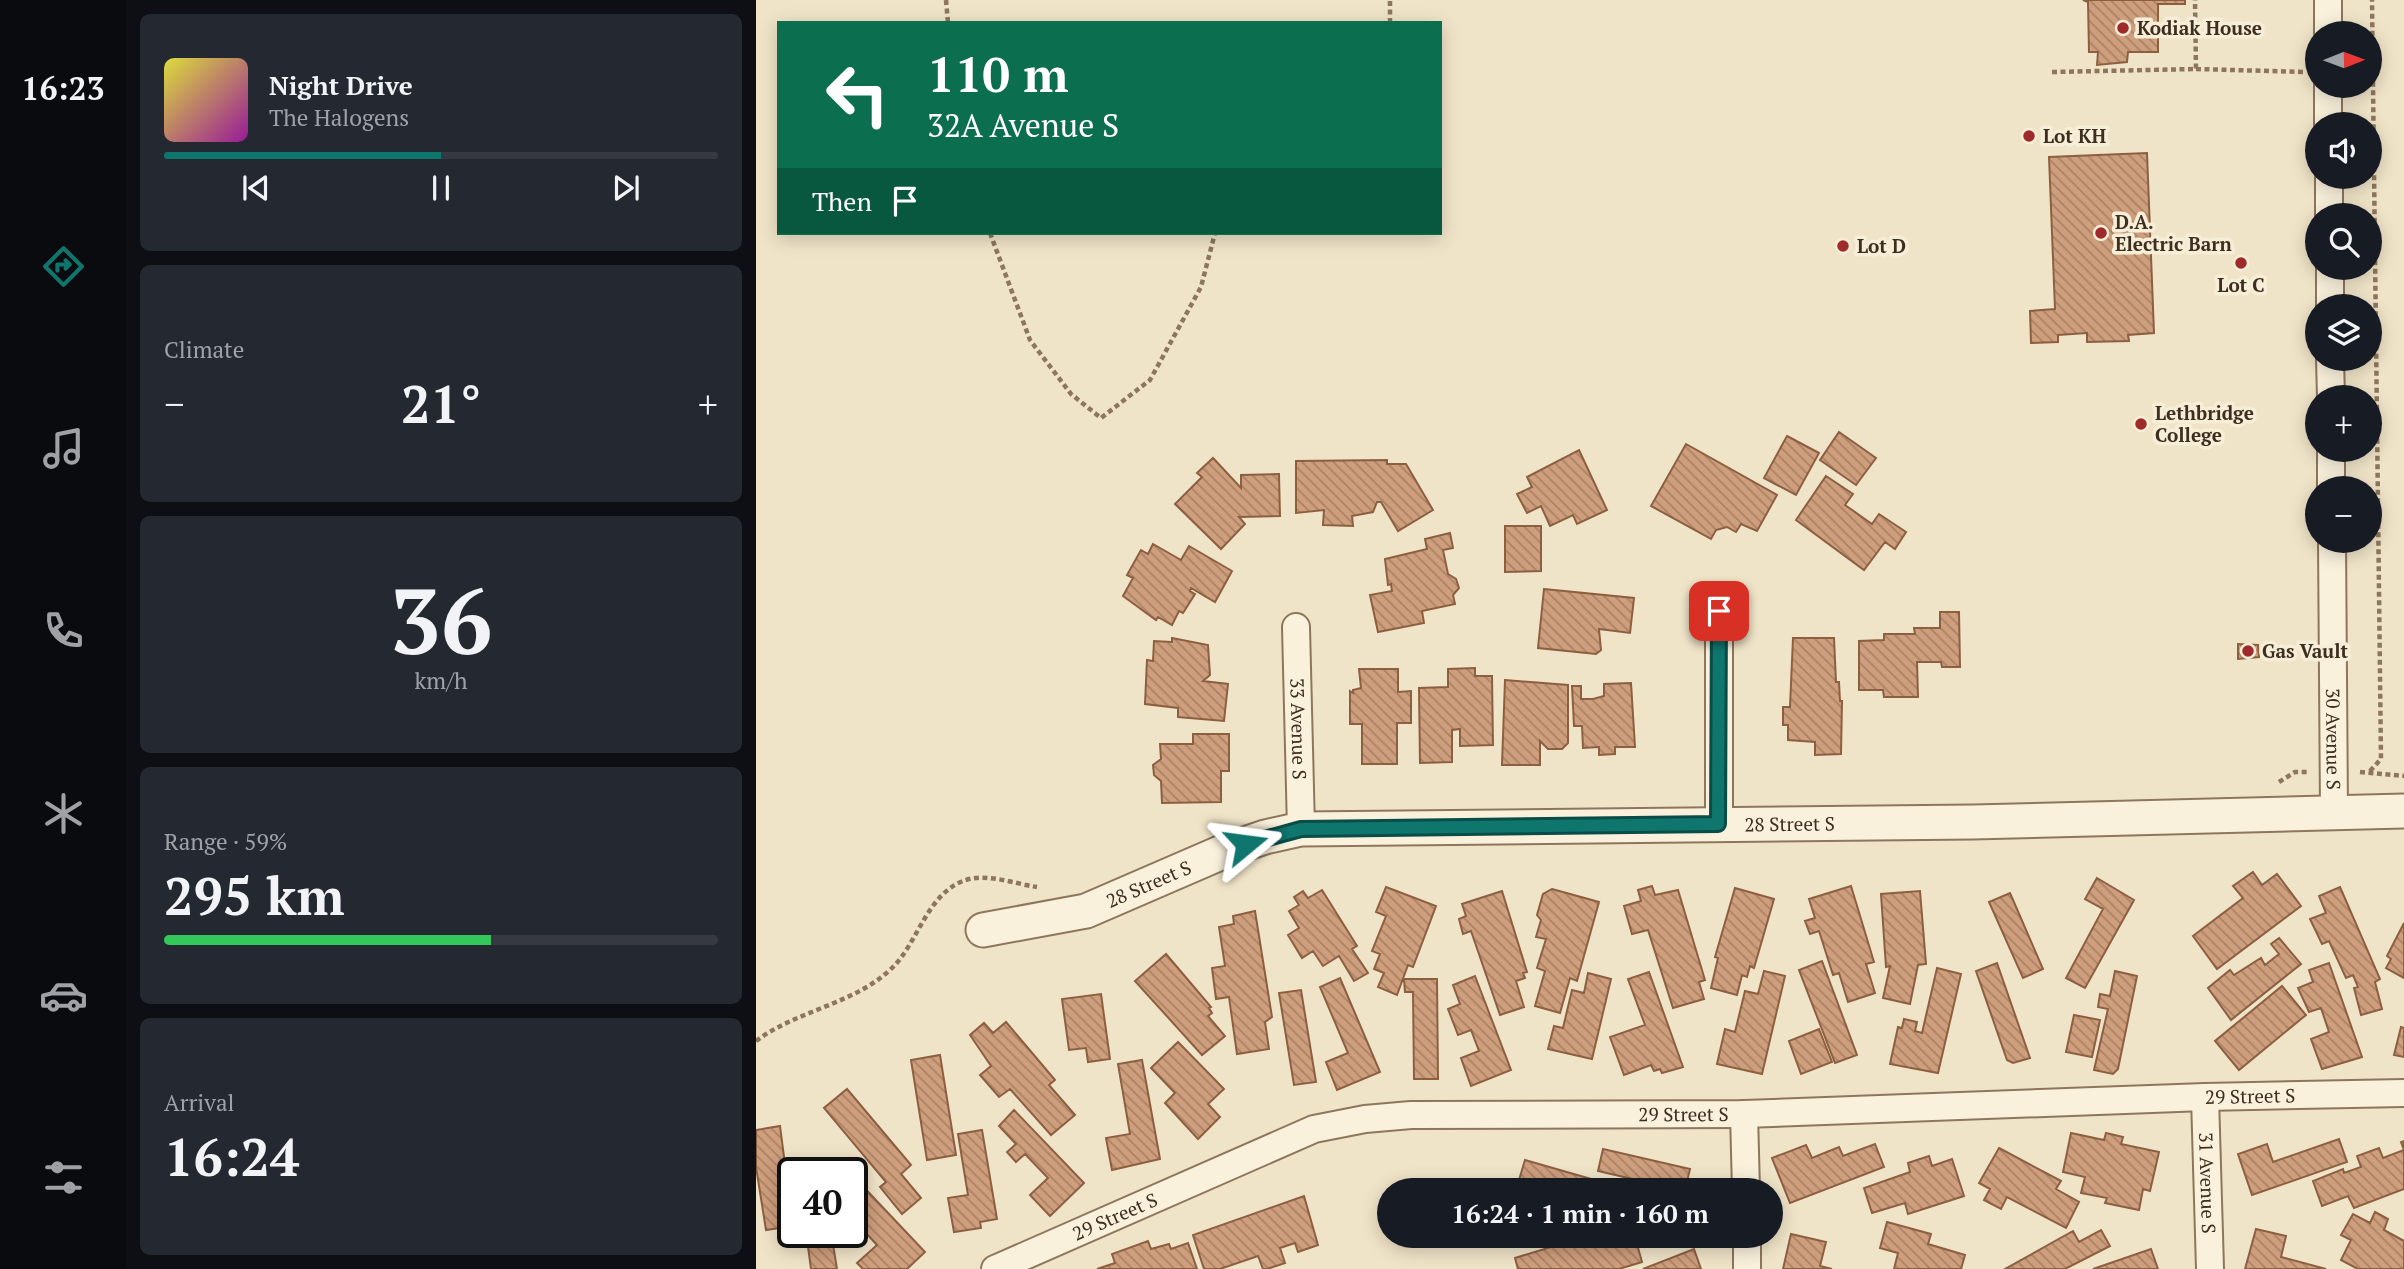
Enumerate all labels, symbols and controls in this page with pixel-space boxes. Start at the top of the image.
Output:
place label: Kodiak House [2137,15,2262,40]
marker: Kodiak House [2115,20,2131,36]
north arrow [2305,21,2382,98]
map controls [2305,21,2382,553]
text: 110 m [927,41,1069,106]
icon: left [812,49,903,140]
text: 16:23 [21,67,105,109]
text: Night Drive [269,68,413,102]
text: The Halogens [269,102,409,133]
text: 32A Avenue S [927,104,1119,146]
button: sound [2305,112,2382,189]
place label: Lot KH [2043,123,2106,148]
marker: Lot KH [2021,128,2037,144]
icon: previous [237,169,275,207]
icon: pause [422,169,460,207]
icon: next [607,169,645,207]
icon: arrive [886,182,924,220]
text: Then [812,184,872,218]
button: search [2305,203,2382,280]
place label: D.A. Electric Barn [2115,209,2232,256]
marker: D.A. Electric Barn [2093,225,2109,241]
place label: Lot D [1857,233,1906,258]
marker: Lot D [1835,238,1851,254]
icon: directions [39,242,88,291]
marker: Lot C [2233,255,2249,271]
place label: Lot C [2217,272,2265,297]
button: layers [2305,294,2382,371]
text: Climate [164,334,244,365]
text: 21° [401,369,481,438]
text: − [164,379,184,429]
text: + [698,379,718,429]
button: + [2305,385,2382,462]
place label: Lethbridge College [2155,400,2254,447]
marker: Lethbridge College [2133,416,2149,432]
icon: music [39,424,88,473]
button: − [2305,476,2382,553]
text: 36 [390,559,492,680]
pin [1689,581,1749,641]
icon: arrive [1700,592,1738,630]
icon: phone [39,606,88,655]
place label: Gas Vault [2262,638,2348,663]
marker: Gas Vault [2240,643,2256,659]
text: km/h [414,665,468,696]
street label: 33 Avenue S [1285,678,1313,780]
street label: 30 Avenue S [2321,688,2347,790]
icon: climate [39,789,88,838]
position arrow [1209,807,1283,881]
street label: 28 Street S [1744,810,1835,836]
text: Range · 59% [164,826,287,857]
street label: 28 Street S [1102,854,1195,913]
text: 295 km [164,861,345,930]
icon: car [39,971,88,1020]
street label: 29 Street S [2205,1082,2296,1109]
text: Arrival [164,1087,235,1118]
street label: 29 Street S [1638,1101,1729,1126]
text: 16:24 [164,1122,299,1191]
street label: 31 Avenue S [2194,1132,2222,1234]
icon: filters [39,1153,88,1202]
speed limit sign: 40 [777,1157,868,1248]
street label: 29 Street S [1068,1186,1161,1246]
text: 16:24 · 1 min · 160 m [1451,1196,1709,1230]

